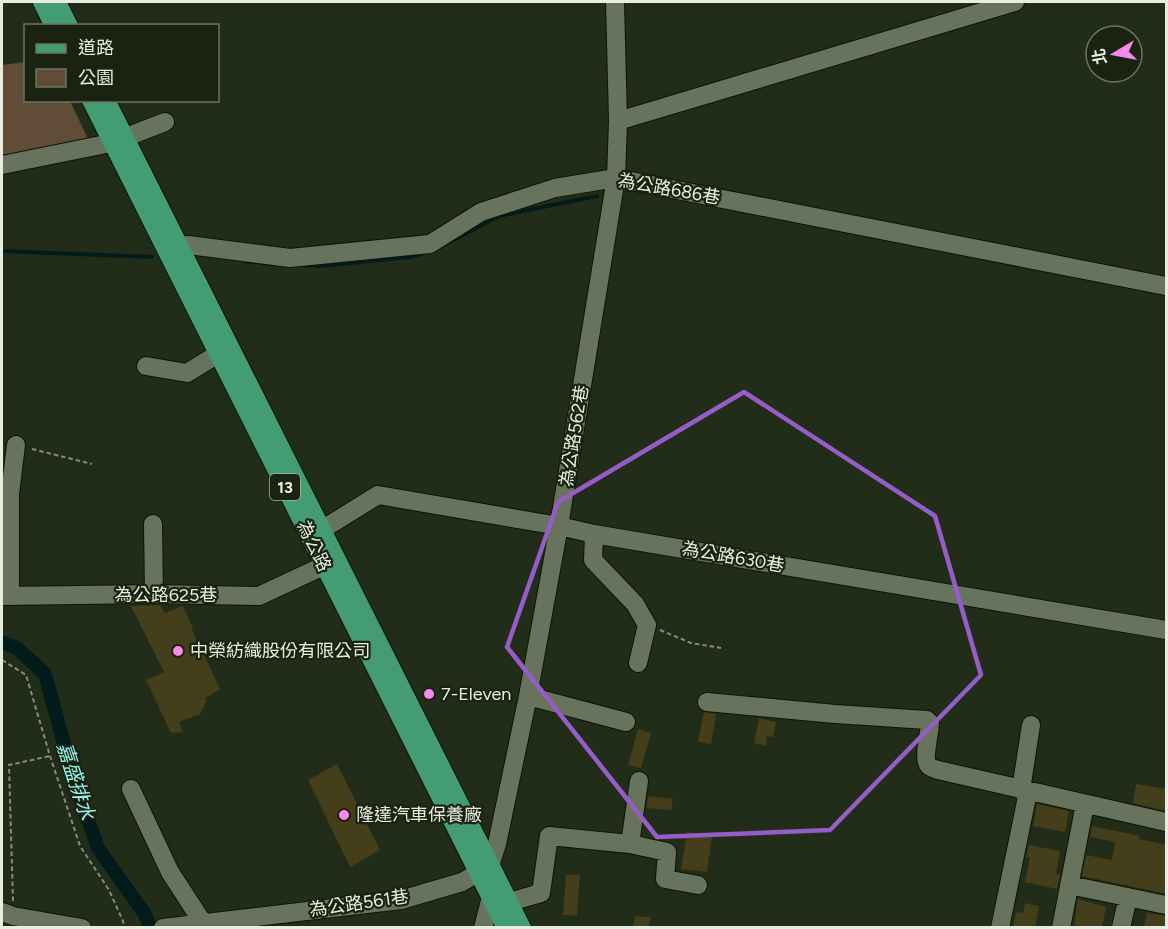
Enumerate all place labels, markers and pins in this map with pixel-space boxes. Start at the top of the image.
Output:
place label: 中榮紡織股份有限公司 [190,640,370,662]
marker: 中榮紡織股份有限公司 [171,644,185,658]
place label: 7-Eleven [441,683,511,705]
marker: 7-Eleven [422,687,436,701]
place label: 隆達汽車保養廠 [356,804,482,826]
marker: 隆達汽車保養廠 [337,808,351,822]

